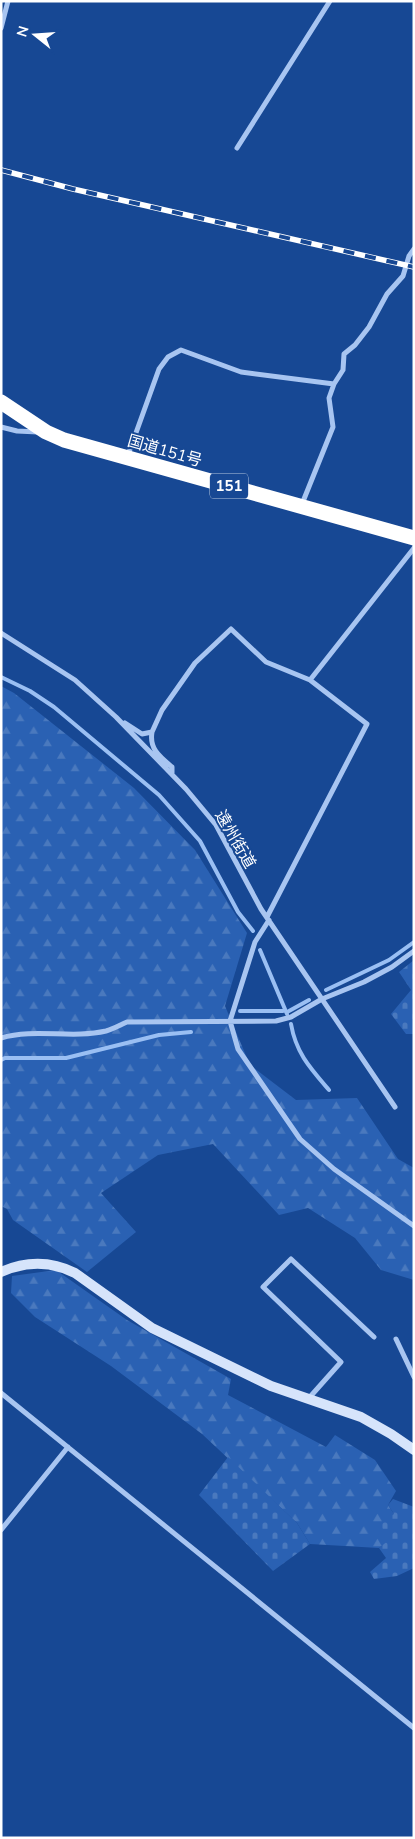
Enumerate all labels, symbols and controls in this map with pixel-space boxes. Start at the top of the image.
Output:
north arrow [10,10,60,60]
text: N [12,24,34,39]
street label: 国道151号 [125,430,205,472]
road number: 151 [210,474,248,498]
street label: 遠州街道 [210,806,261,873]

